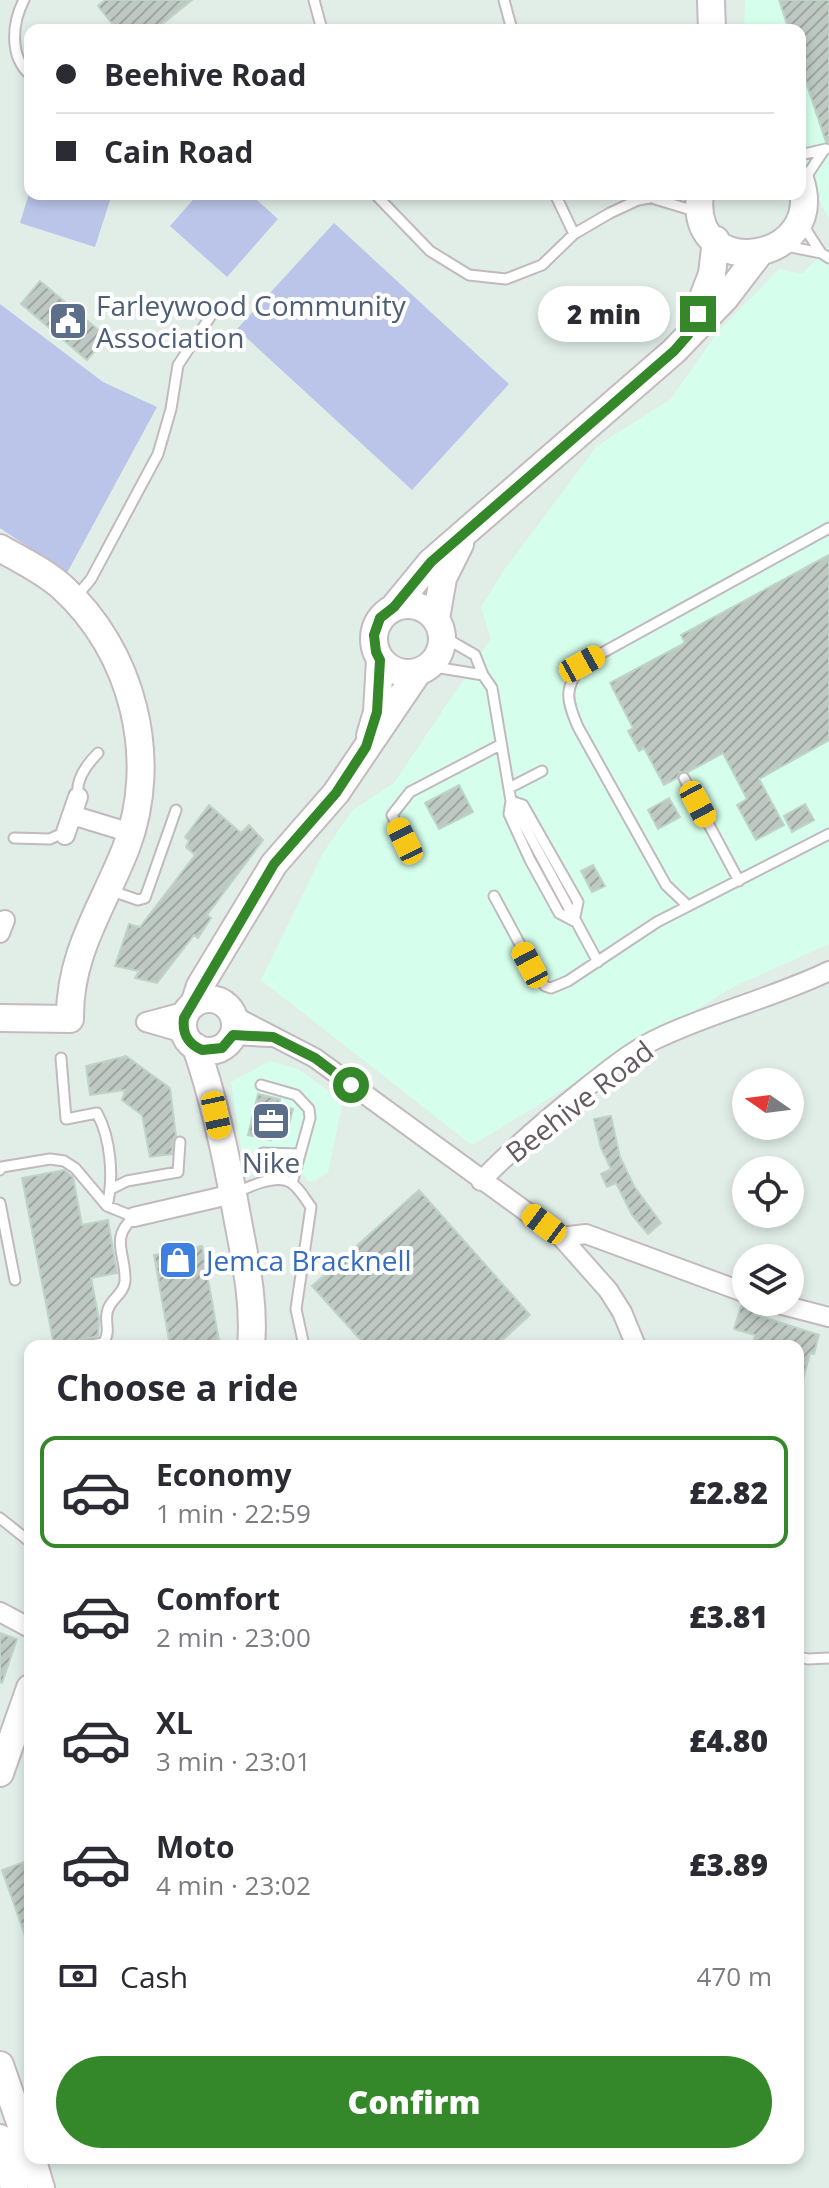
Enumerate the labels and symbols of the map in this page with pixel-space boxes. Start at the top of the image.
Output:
place label: Farleywood Community Association [96,286,407,356]
callout: 2 min [538,286,670,342]
route end [680,296,716,332]
public building icon: Farleywood Community Association [47,300,89,342]
car [555,642,609,686]
car [676,777,720,831]
car [384,814,426,868]
car [508,938,552,992]
street label: Beehive Road [497,1031,661,1171]
route start [333,1067,369,1103]
north arrow [732,1068,804,1140]
car [199,1089,233,1141]
office icon: Nike [250,1100,292,1142]
place label: Nike [242,1143,300,1181]
car [518,1200,570,1248]
shop icon: Jemca Bracknell [157,1239,199,1281]
place label: Jemca Bracknell [203,1241,412,1279]

